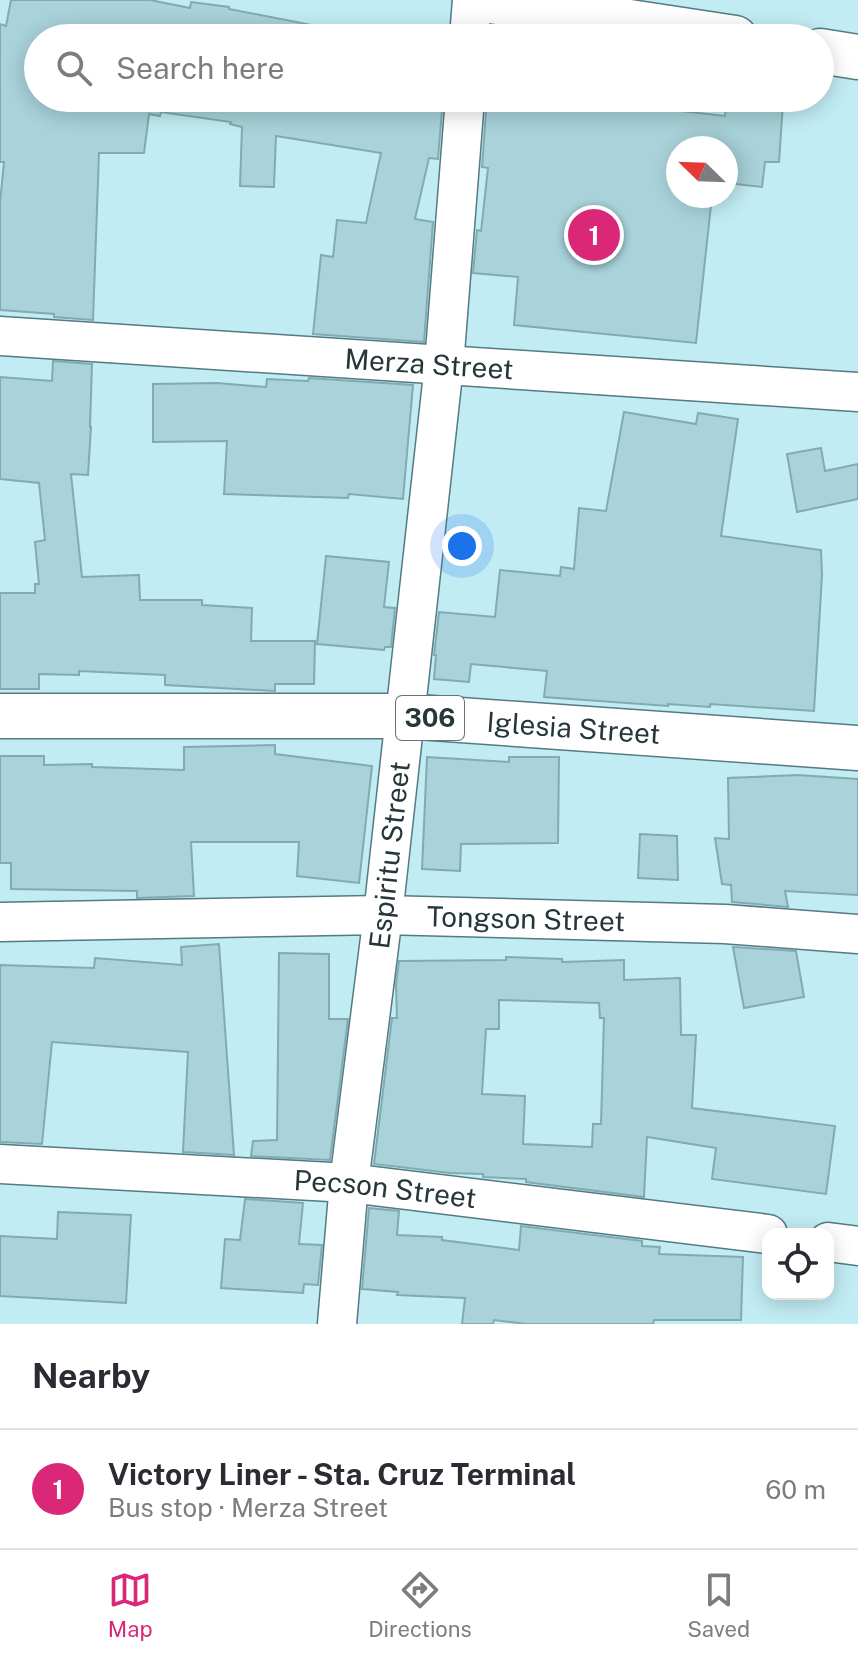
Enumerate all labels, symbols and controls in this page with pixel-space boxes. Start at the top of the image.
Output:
search box [24,24,834,112]
icon: search [52,46,96,90]
text: Search here [116,50,284,86]
north arrow [666,136,738,208]
pin: 1 [568,205,620,265]
street label: Merza Street [344,342,515,385]
your location [442,526,482,566]
road number: 306 [396,696,464,740]
street label: Iglesia Street [486,705,662,750]
street label: Espiritu Street [362,759,416,951]
street label: Tongson Street [426,899,626,937]
street label: Pecson Street [293,1163,478,1214]
map controls [762,1228,834,1300]
button: locate [762,1228,834,1300]
text: Nearby [32,1356,150,1396]
text: Victory Liner - Sta. Cruz Terminal [108,1456,576,1492]
text: 1 [52,1474,64,1505]
text: 60 m [765,1474,826,1505]
text: Bus stop · Merza Street [108,1492,388,1523]
tab: Map [108,1568,153,1642]
tab: Directions [368,1568,472,1642]
tab: Saved [687,1568,750,1642]

